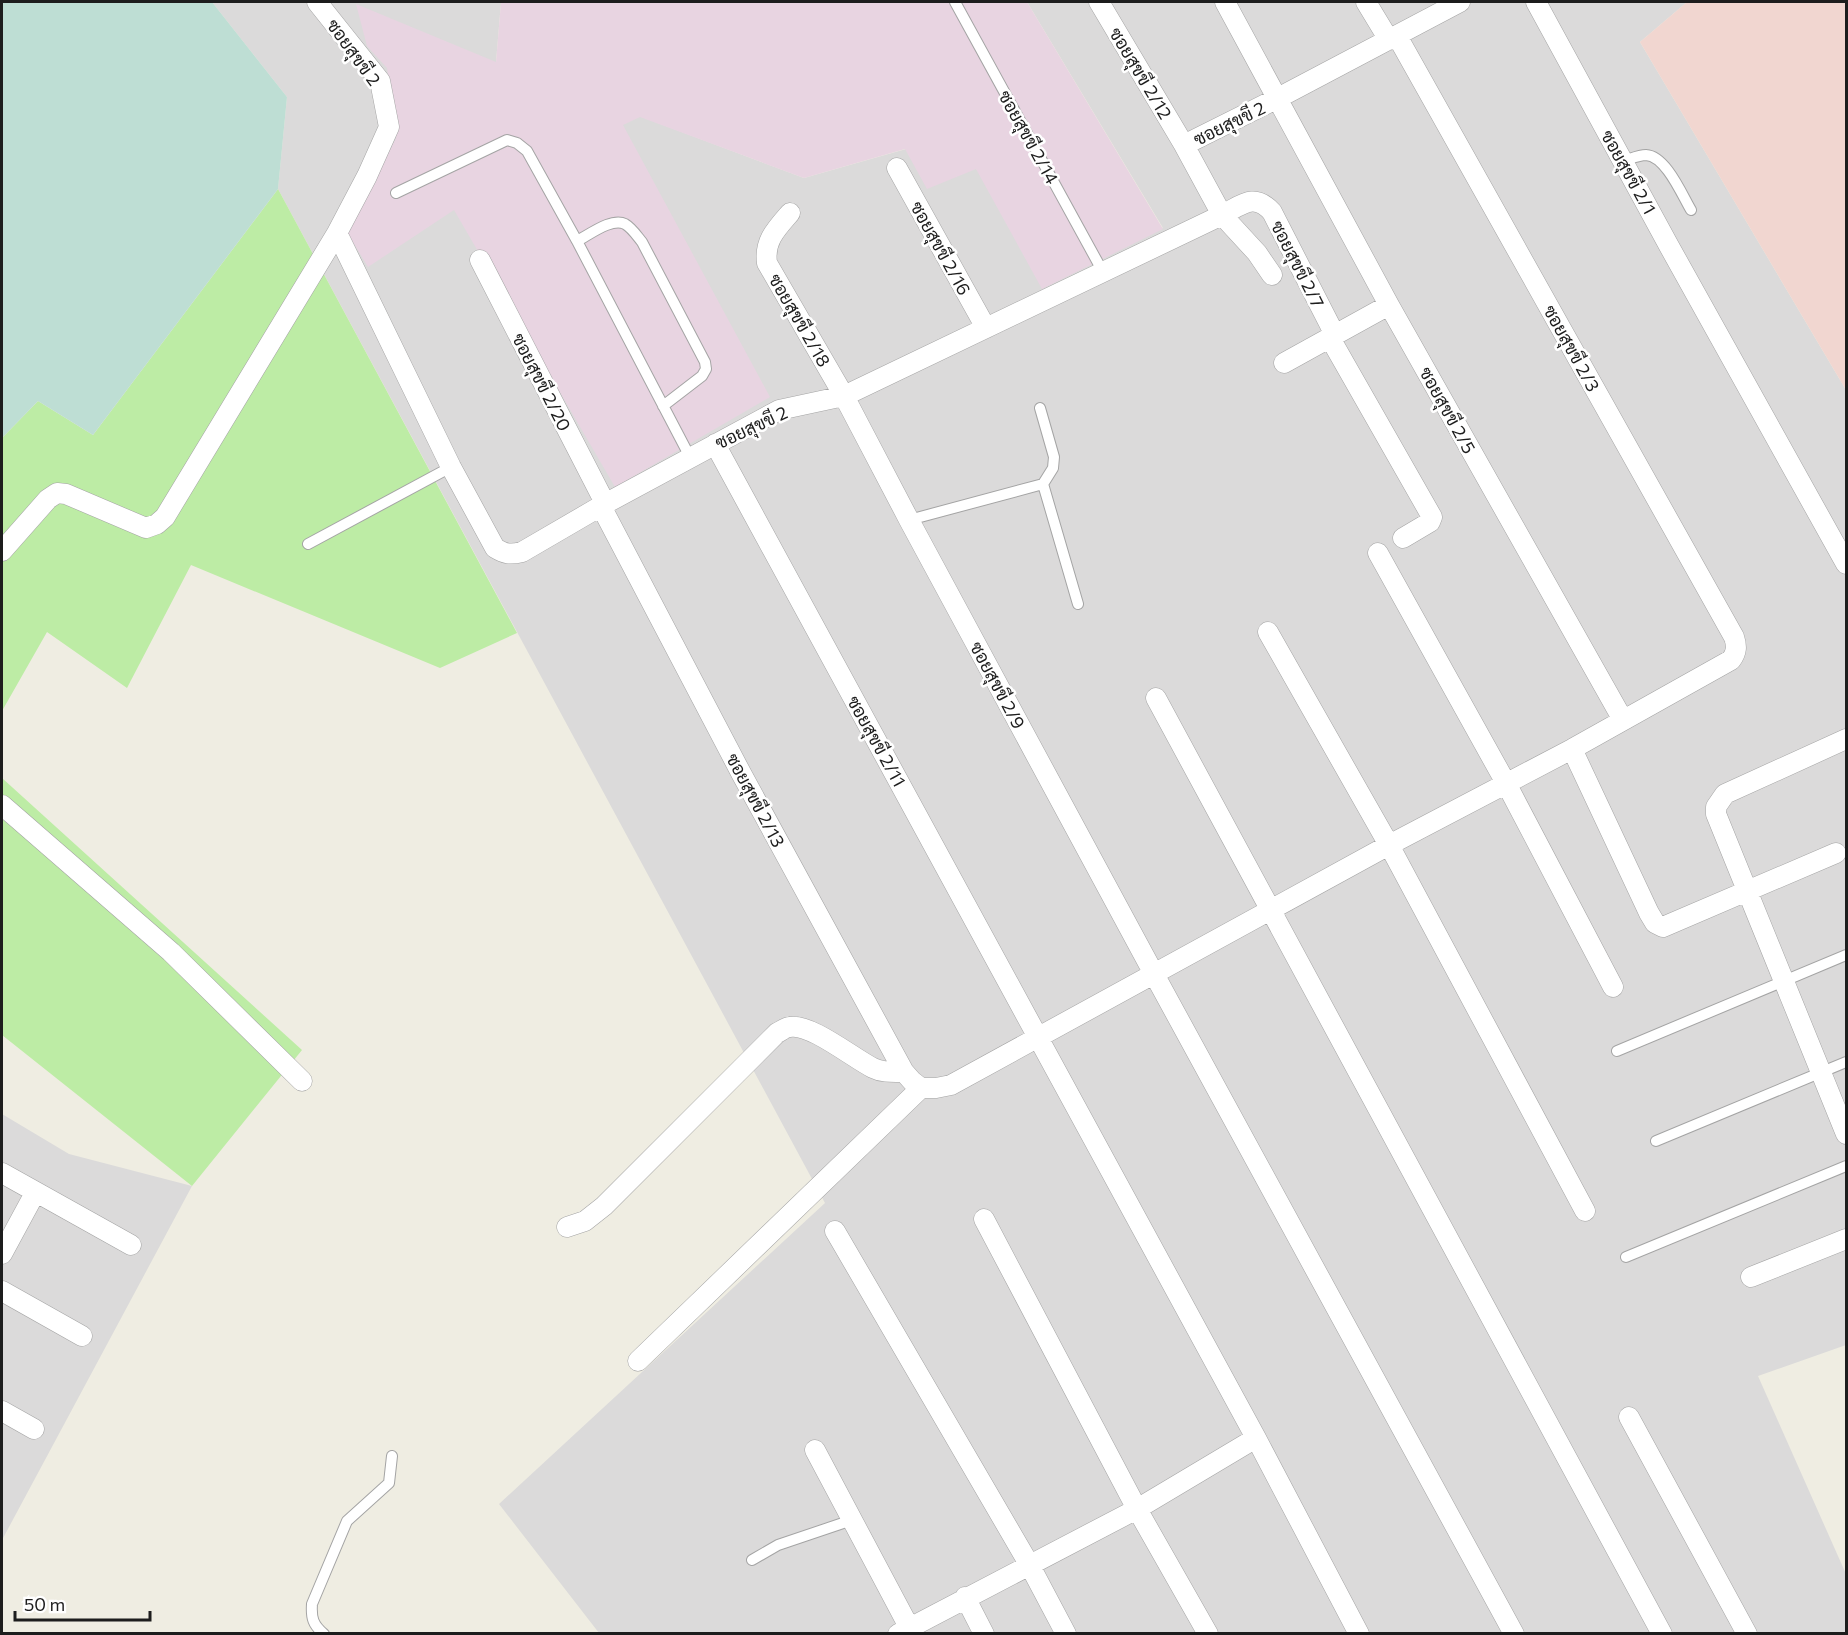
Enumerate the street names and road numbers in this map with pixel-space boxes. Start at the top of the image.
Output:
street label: ซอยสุขขี 2 [321,14,386,91]
street label: ซอยสุขขี 2/12 [1103,23,1178,124]
street label: ซอยสุขขี 2/14 [992,86,1065,189]
street label: ซอยสุขขี 2 [1189,95,1269,152]
street label: ซอยสุขขี 2/1 [1595,126,1662,219]
street label: ซอยสุขขี 2/16 [904,197,977,300]
street label: ซอยสุขขี 2/7 [1265,216,1330,312]
street label: ซอยสุขขี 2/18 [763,269,836,372]
street label: ซอยสุขขี 2/3 [1537,300,1606,396]
street label: ซอยสุขขี 2/20 [506,329,577,436]
street label: ซอยสุขขี 2/5 [1413,362,1482,458]
street label: ซอยสุขขี 2 [711,400,791,455]
street label: ซอยสุขขี 2/9 [964,637,1031,733]
street label: ซอยสุขขี 2/11 [841,691,912,791]
street label: ซอยสุขขี 2/13 [720,749,791,852]

